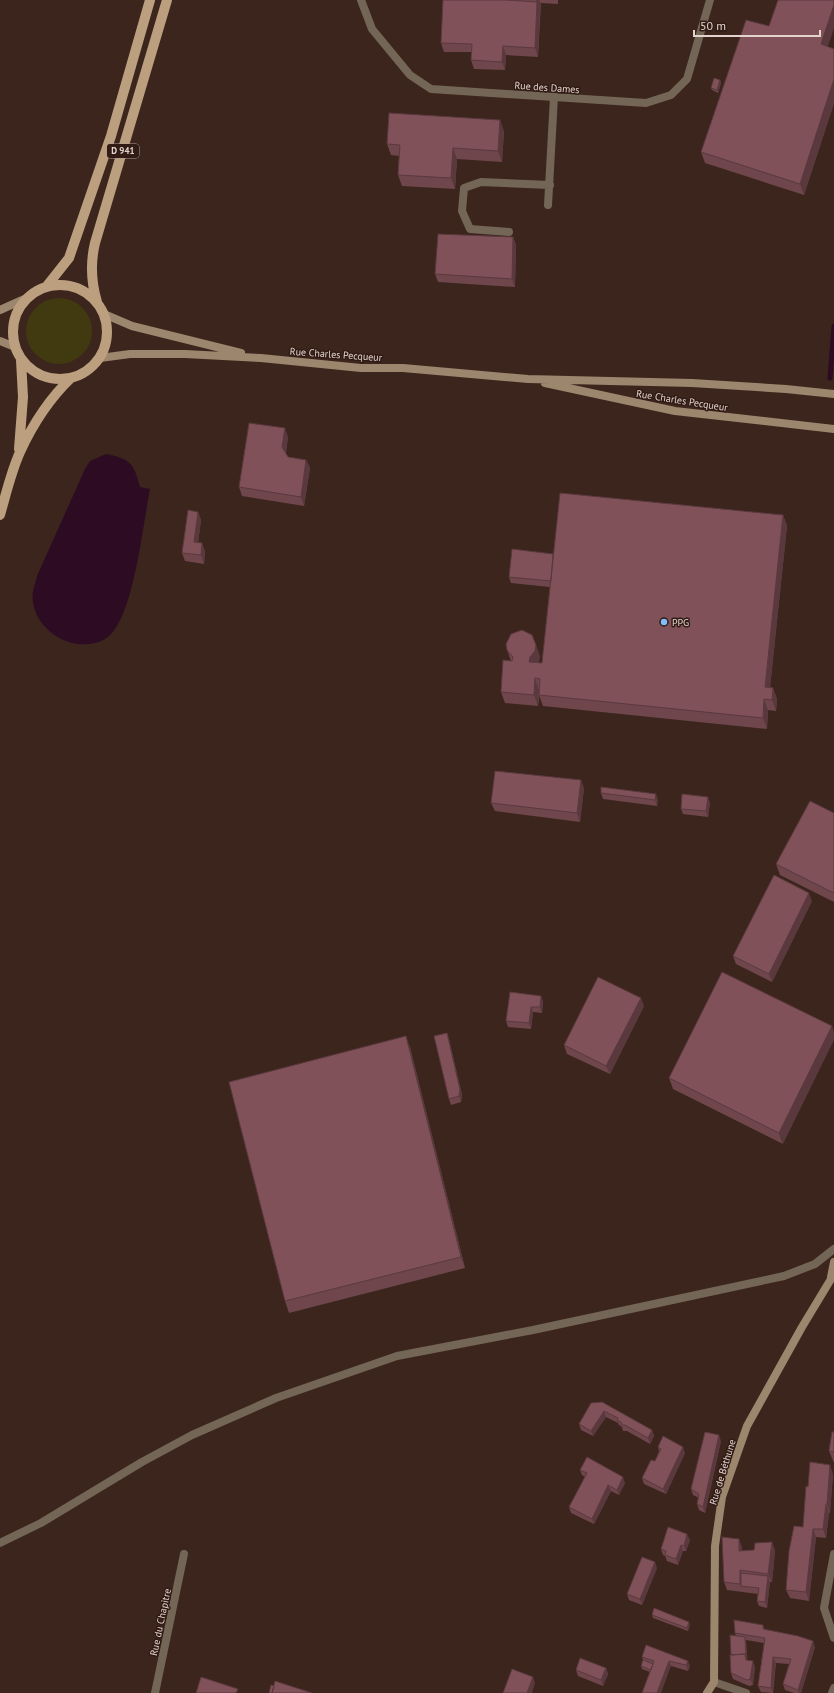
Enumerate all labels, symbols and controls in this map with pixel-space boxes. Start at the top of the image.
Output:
scale bar [694,12,820,38]
text: 50 m [700,18,726,33]
street label: Rue des Dames [514,79,580,96]
road number: D 941 [107,144,139,158]
street label: Rue Charles Pecqueur [289,345,383,364]
street label: Rue Charles Pecqueur [635,387,729,414]
place label: PPG [672,616,689,629]
marker: PPG [659,617,669,627]
street label: Rue de Béthune [706,1438,739,1506]
street label: Rue du Chapitre [147,1587,174,1657]

